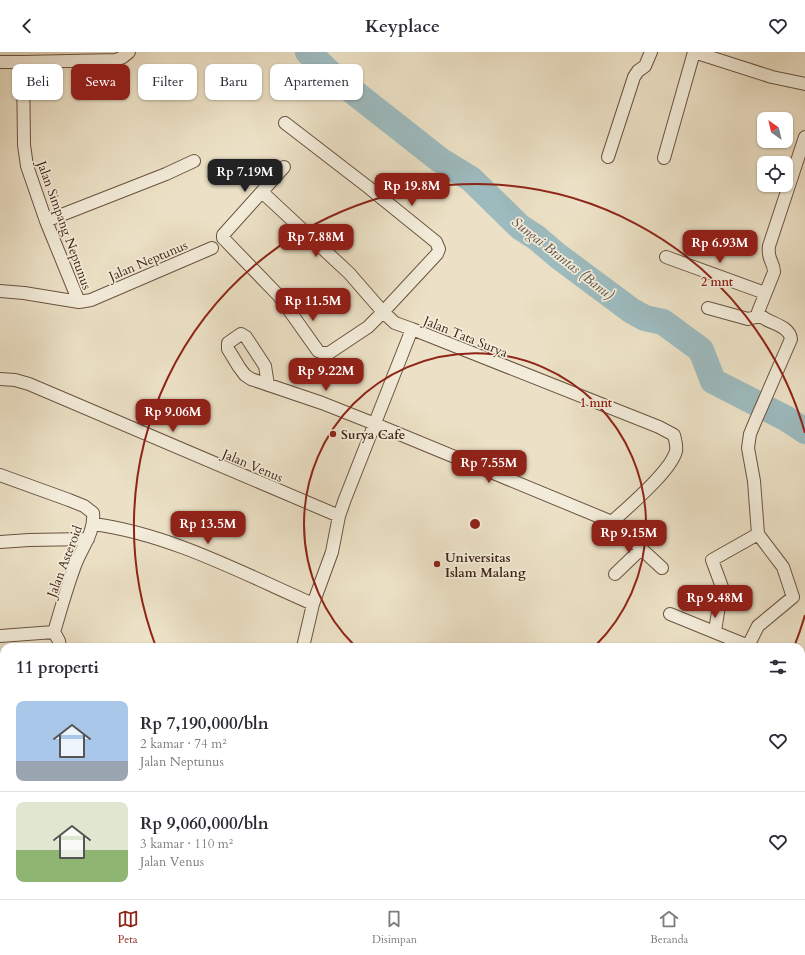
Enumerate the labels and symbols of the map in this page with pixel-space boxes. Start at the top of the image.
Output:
north arrow [757,112,793,148]
street label: Jalan Simpang Neptunus [32,157,96,292]
pin: Rp 7.19M [204,159,286,193]
pin: Rp 19.8M [371,173,453,207]
water label: Sungai Brantas (Banu) [508,212,618,305]
pin: Rp 7.88M [275,224,357,258]
pin: Rp 6.93M [679,230,761,264]
street label: Jalan Neptunus [104,236,191,286]
text: 2 mnt [701,274,734,290]
pin: Rp 11.5M [272,288,354,322]
street label: Jalan Tata Surya [419,311,511,362]
pin: Rp 9.22M [285,358,367,392]
text: 1 mnt [580,395,613,411]
pin: Rp 9.06M [132,399,214,433]
place label: Surya Cafe [341,426,405,444]
marker: Surya Cafe [328,429,338,439]
street label: Jalan Venus [218,444,286,487]
pin: Rp 7.55M [448,450,530,484]
pin: Rp 13.5M [167,511,249,545]
centre of rings [468,517,482,531]
pin: Rp 9.15M [588,520,670,554]
street label: Jalan Asteroid [42,523,87,602]
place label: Universitas Islam Malang [445,549,526,582]
marker: Universitas Islam Malang [432,559,442,569]
pin: Rp 9.48M [674,585,756,619]

